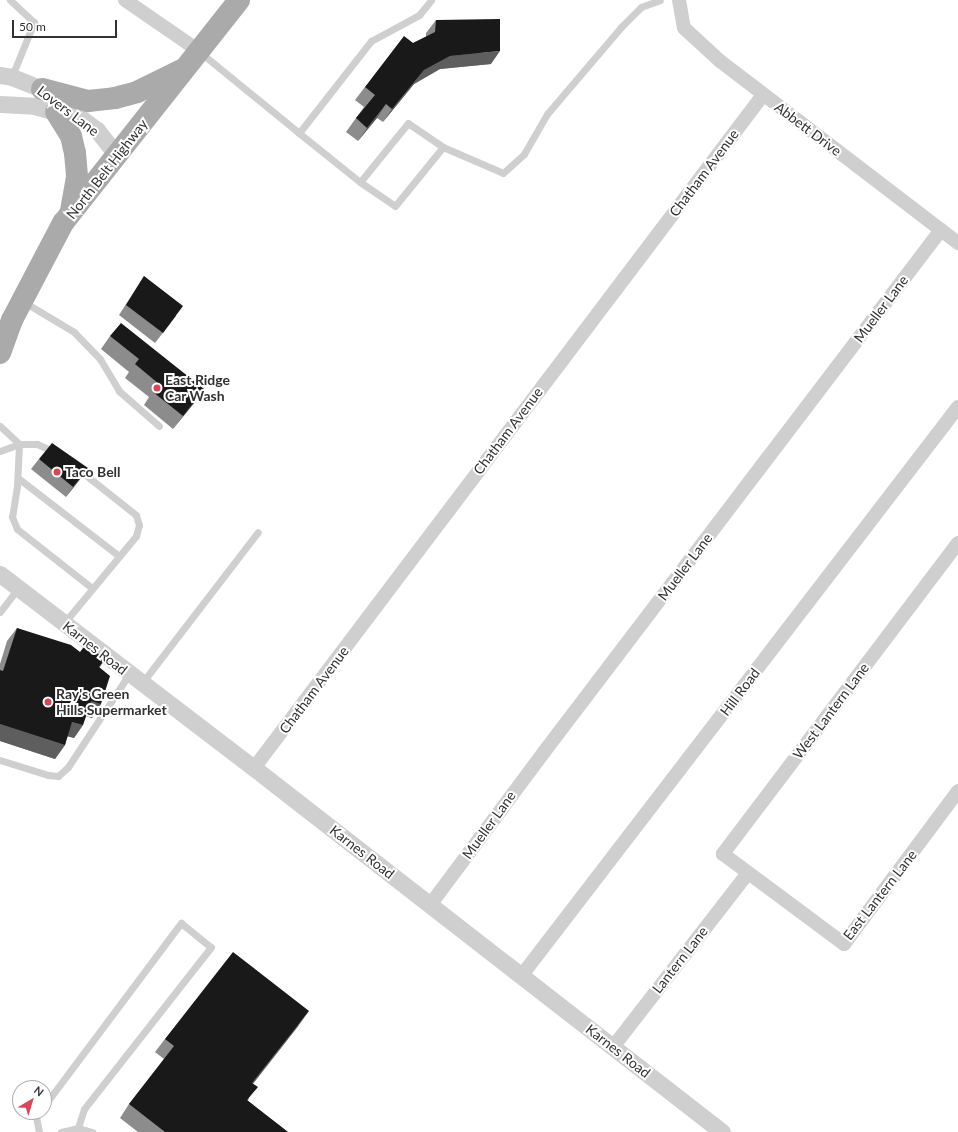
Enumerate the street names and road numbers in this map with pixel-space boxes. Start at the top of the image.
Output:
street label: Lovers Lane [34,82,102,140]
street label: Abbett Drive [771,99,845,159]
street label: North Belt Highway [63,116,151,222]
street label: Chatham Avenue [666,126,742,220]
street label: Mueller Lane [850,272,912,346]
street label: Chatham Avenue [470,384,546,478]
street label: Mueller Lane [654,530,716,604]
street label: Karnes Road [59,618,131,678]
street label: Chatham Avenue [276,643,352,737]
street label: West Lantern Lane [789,660,873,762]
street label: Hill Road [717,665,763,719]
street label: Mueller Lane [459,788,519,862]
street label: Karnes Road [326,822,398,882]
street label: East Lantern Lane [840,847,920,943]
street label: Lantern Lane [649,923,711,997]
street label: Karnes Road [582,1021,654,1081]

